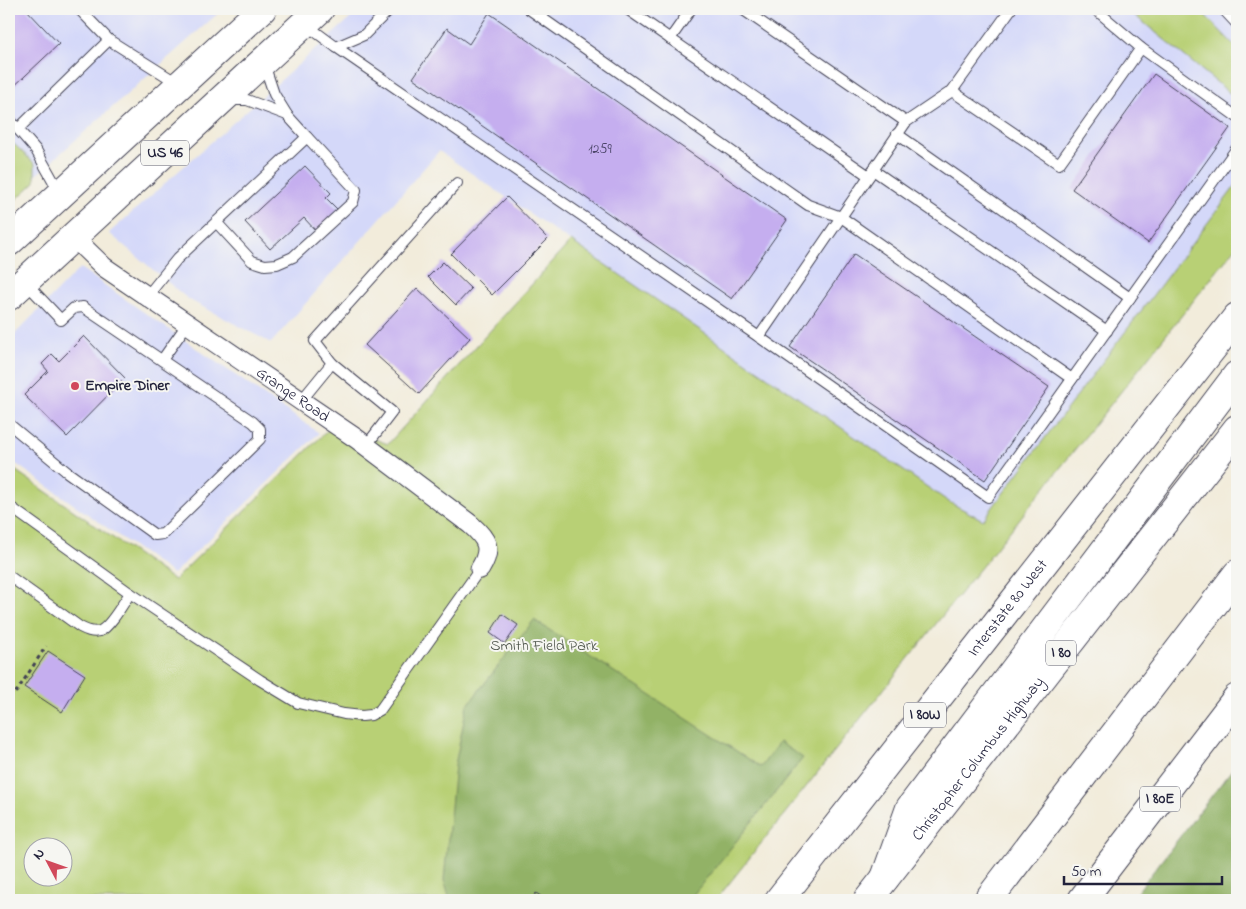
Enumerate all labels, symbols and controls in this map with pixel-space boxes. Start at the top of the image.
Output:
house number: 1259 [588,139,613,160]
road number: US 46 [141,140,189,166]
street label: Grange Road [251,361,334,429]
place label: Empire Diner [85,374,171,398]
marker: Empire Diner [69,380,81,392]
street label: Interstate 80 West [962,554,1054,662]
park label: Smith Field Park [490,634,599,658]
road number: I 80 [1046,640,1076,666]
street label: Christopher Columbus Highway [906,672,1051,846]
road number: I 80W [904,702,946,728]
road number: I 80E [1140,786,1180,812]
north arrow [22,836,72,886]
text: N [28,844,50,865]
scale bar [1064,854,1221,886]
text: 50 m [1071,861,1102,883]

